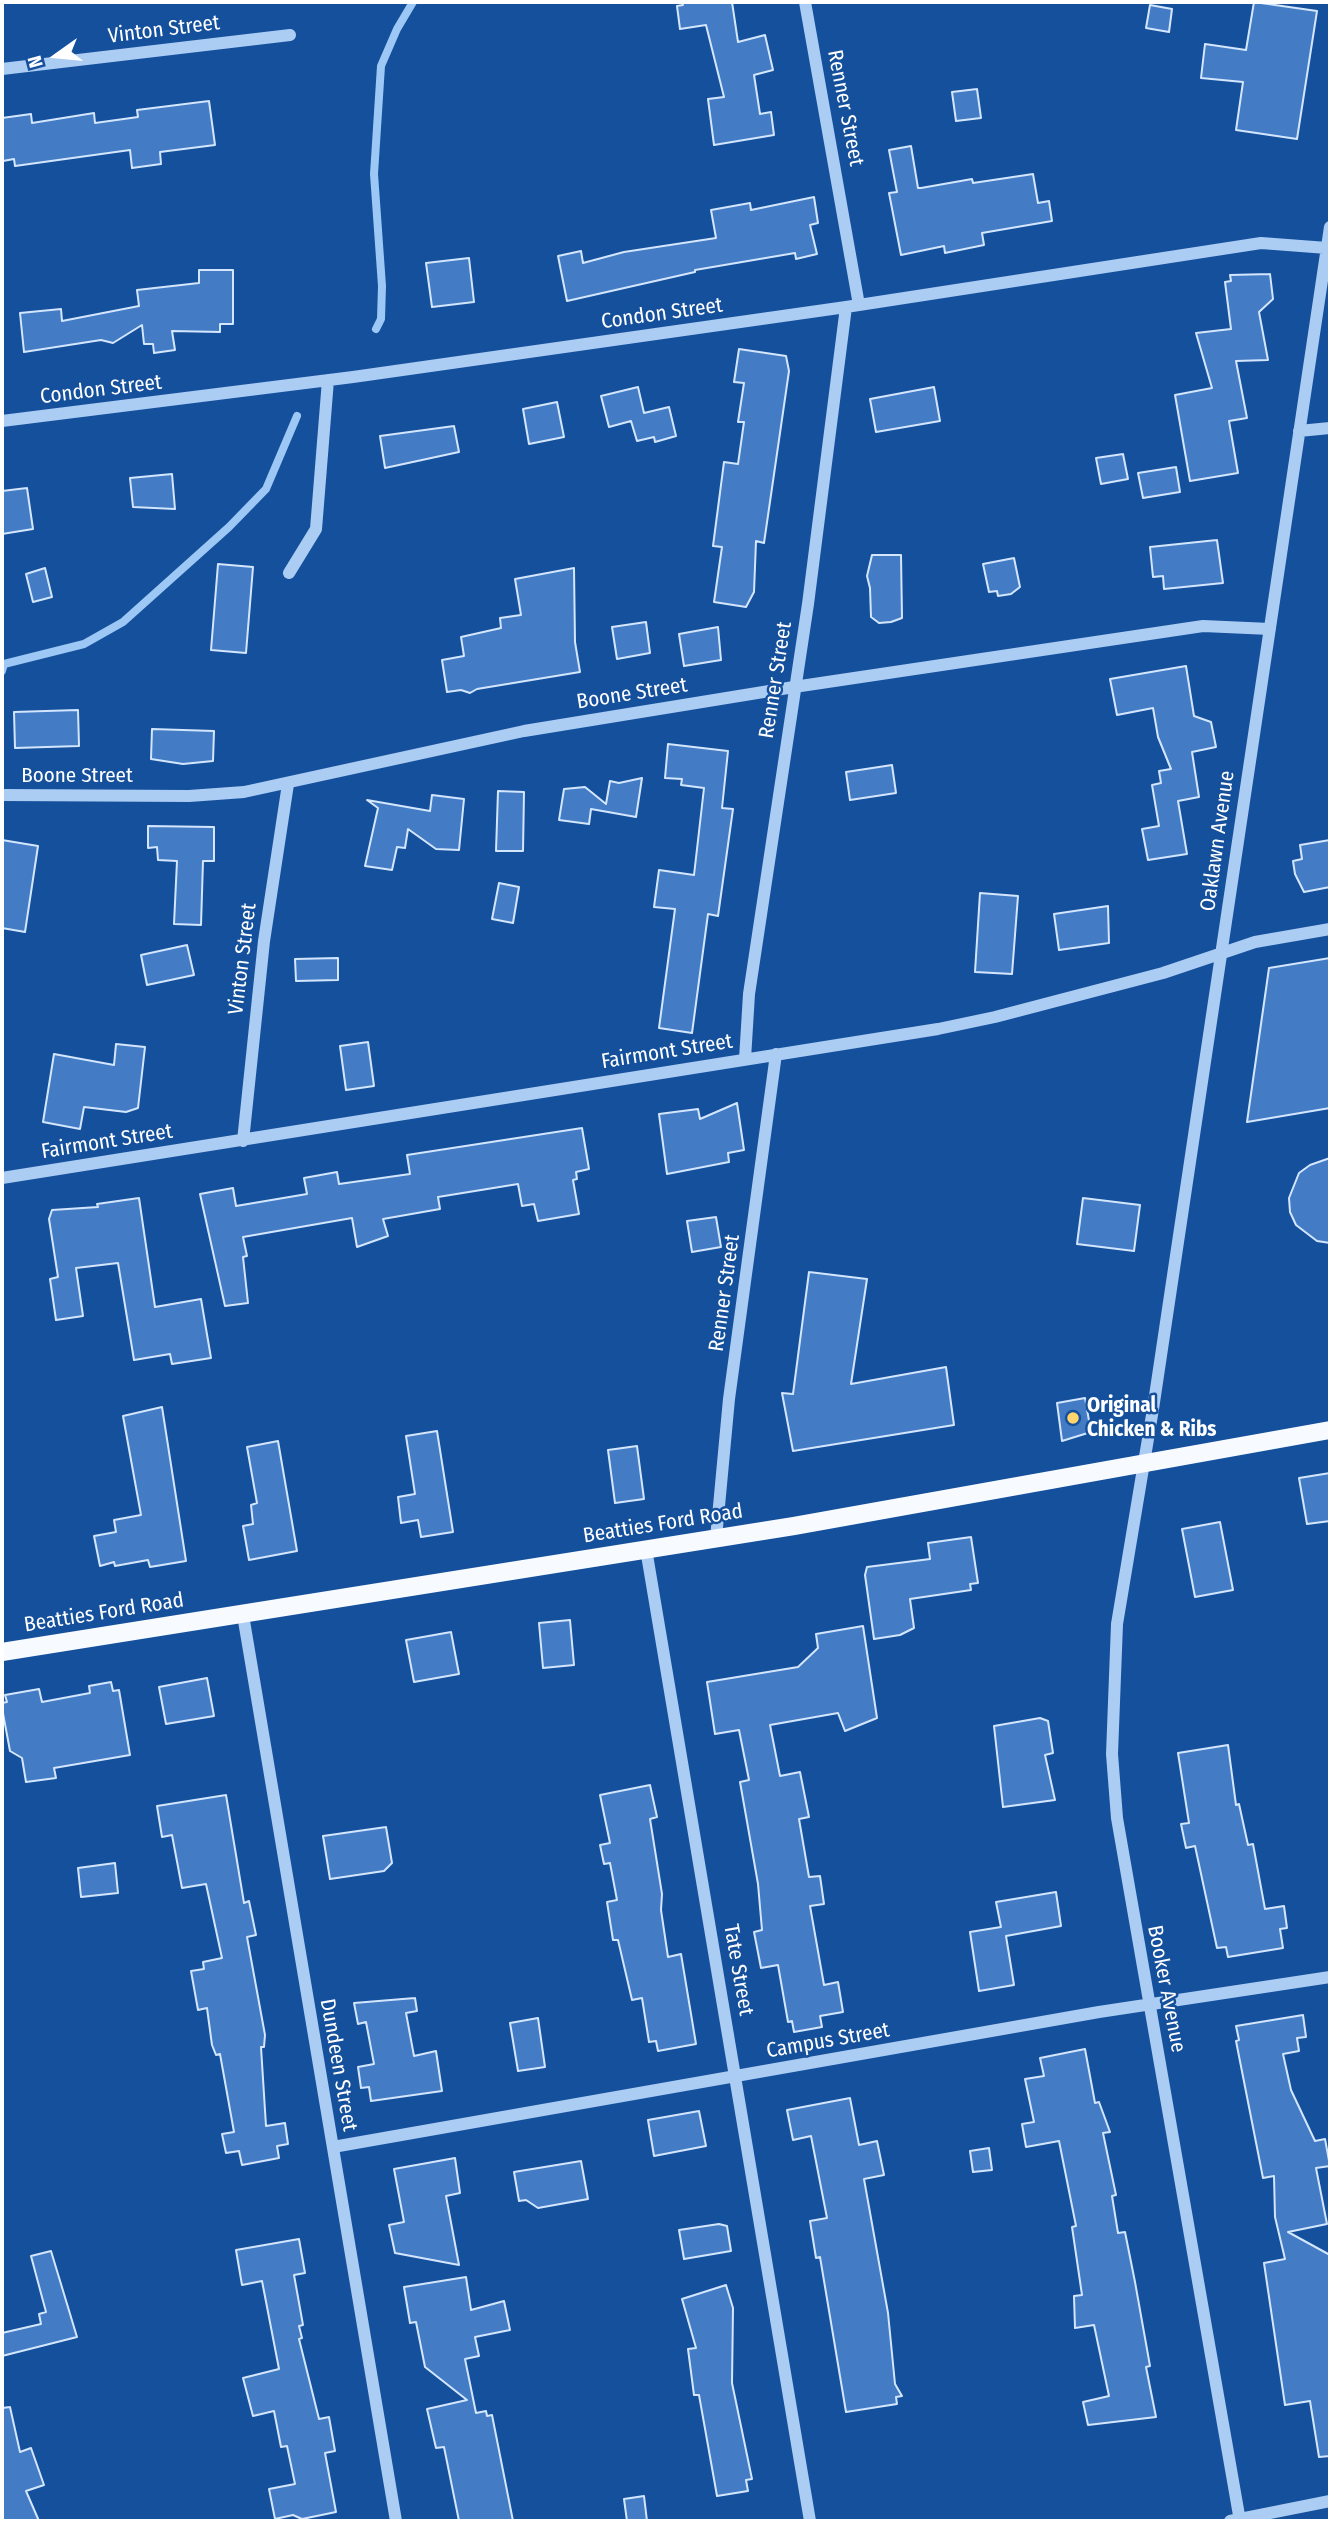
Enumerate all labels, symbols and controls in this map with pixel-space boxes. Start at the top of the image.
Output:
street label: Vinton Street [107,11,221,49]
north arrow [21,21,91,91]
street label: Renner Street [821,48,869,168]
text: N [23,53,48,70]
street label: Condon Street [600,293,724,335]
street label: Condon Street [39,370,163,410]
street label: Renner Street [754,620,798,740]
street label: Boone Street [575,673,689,715]
street label: Boone Street [21,763,133,789]
street label: Oaklawn Avenue [1196,769,1240,913]
street label: Vinton Street [224,902,262,1016]
street label: Fairmont Street [600,1029,734,1075]
street label: Fairmont Street [40,1119,174,1165]
street label: Renner Street [704,1233,746,1353]
place label: Original Chicken & Ribs [1087,1393,1217,1443]
marker: Original Chicken & Ribs [1065,1410,1081,1426]
street label: Beatties Ford Road [581,1499,745,1549]
street label: Beatties Ford Road [22,1588,186,1638]
street label: Tate Street [718,1922,758,2018]
street label: Booker Avenue [1141,1923,1191,2055]
street label: Dundeen Street [314,1997,362,2133]
street label: Campus Street [764,2018,892,2064]

